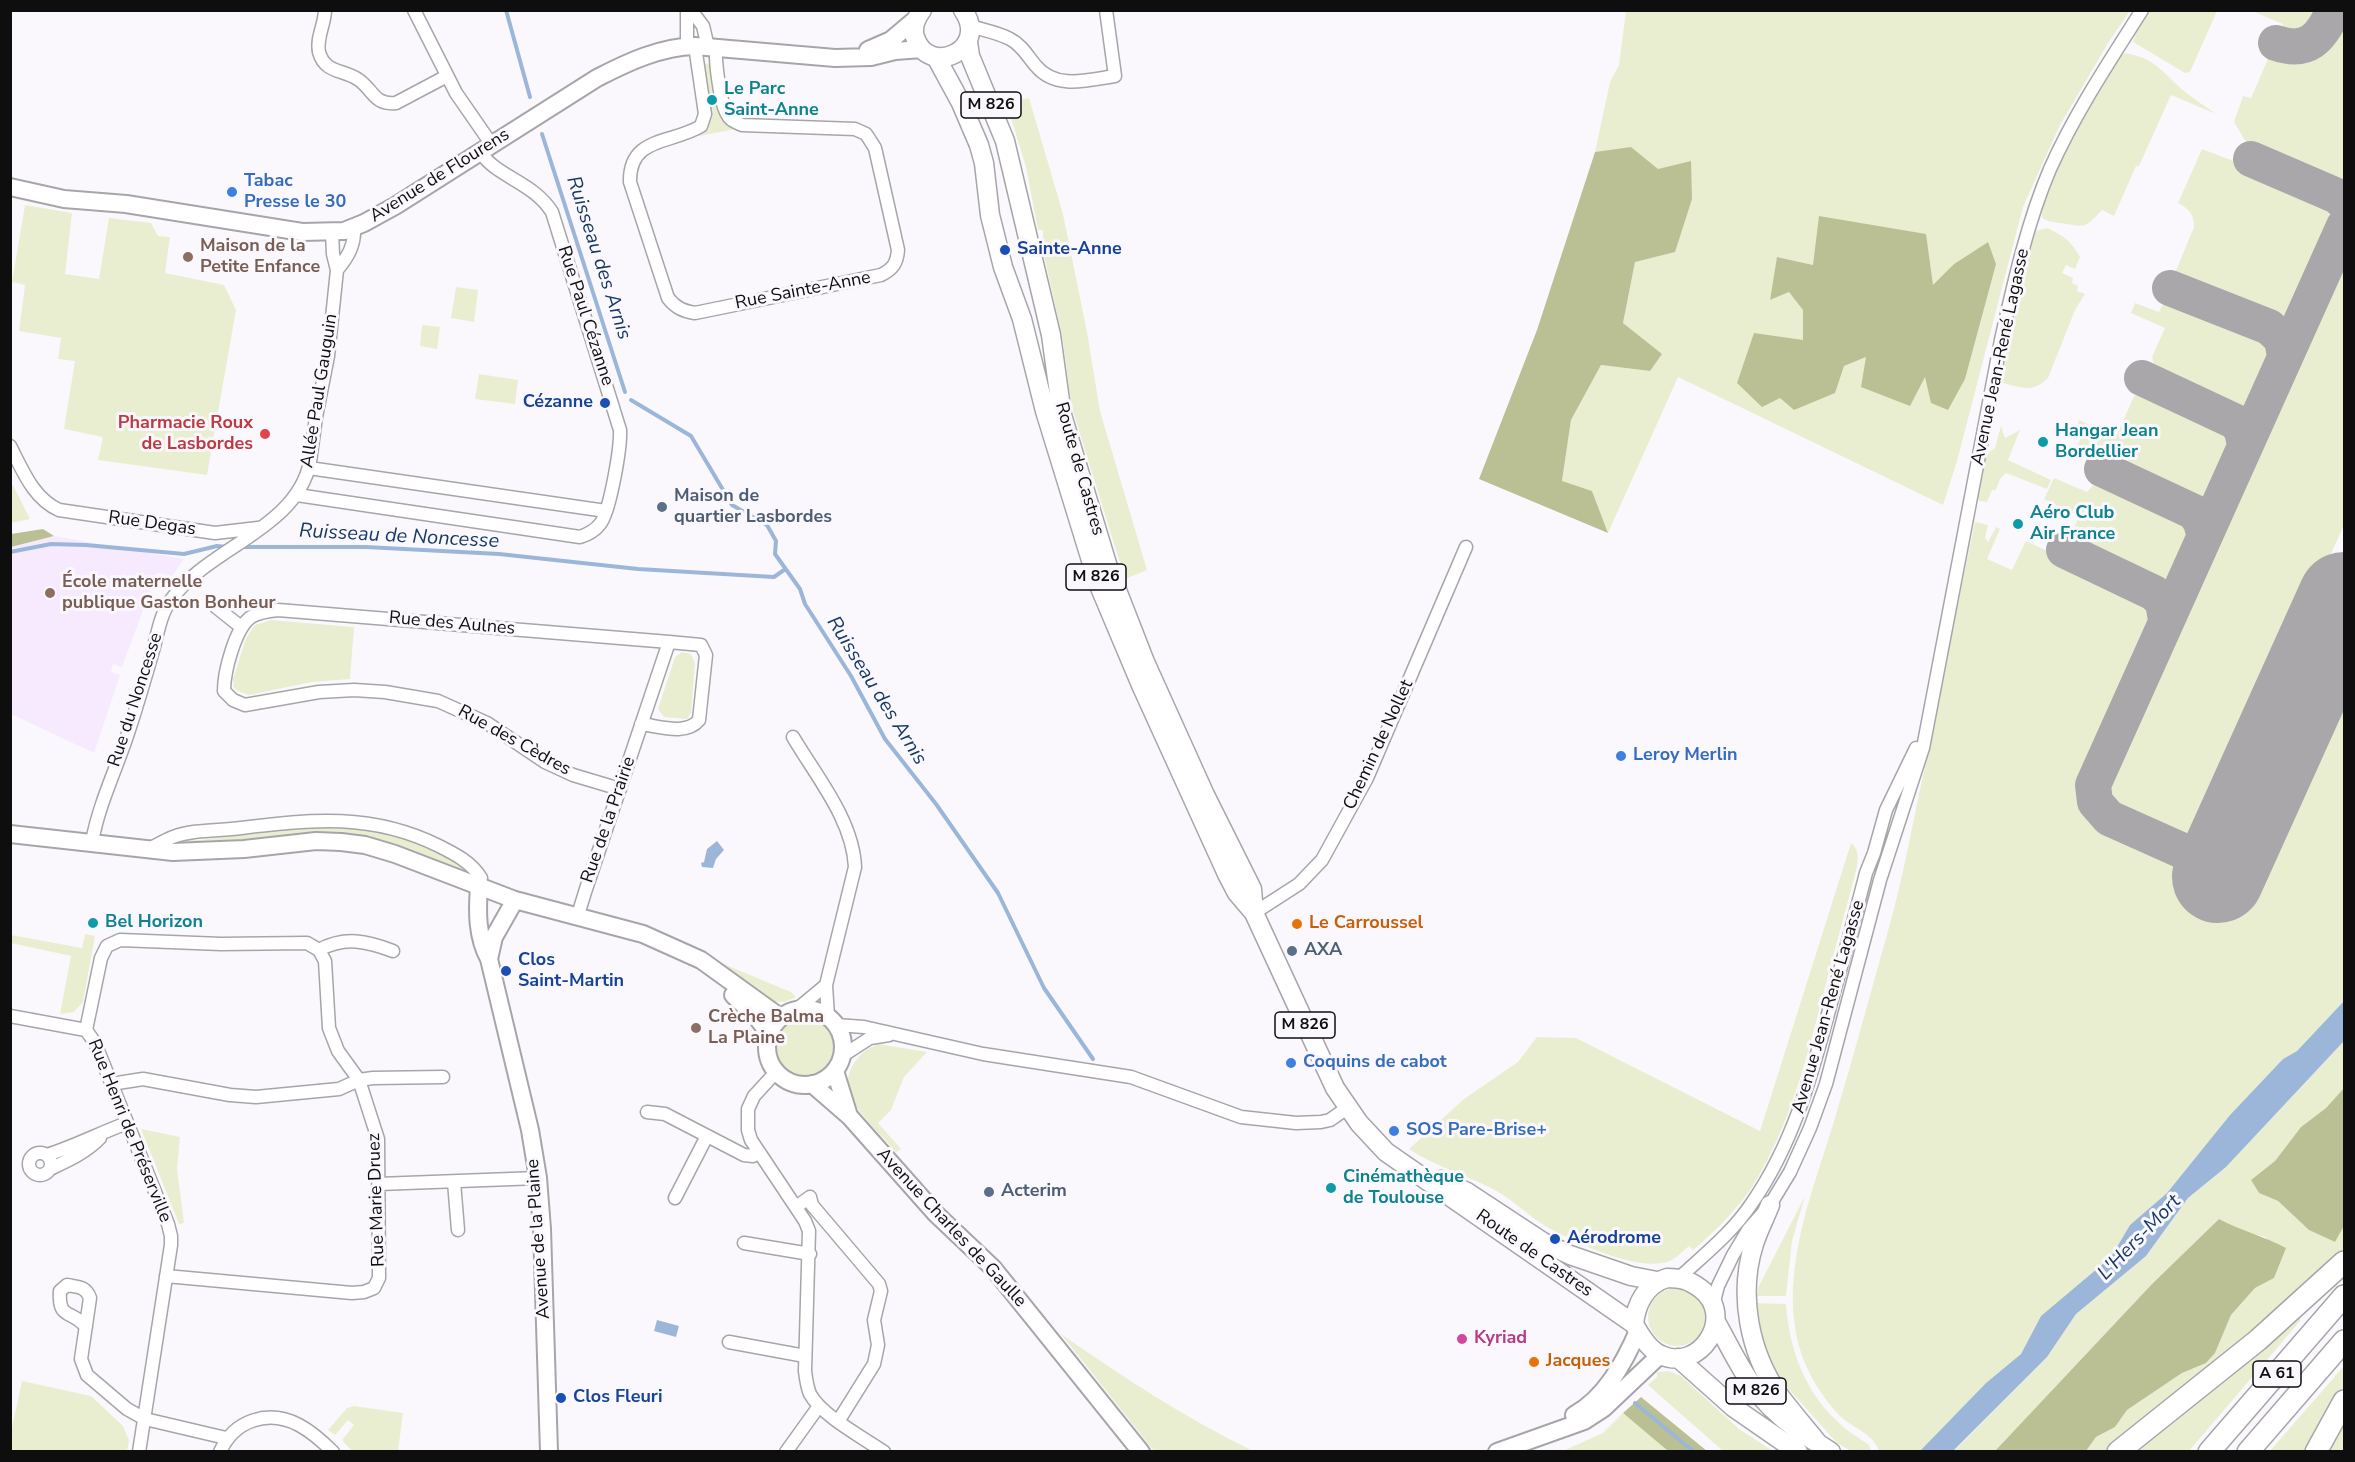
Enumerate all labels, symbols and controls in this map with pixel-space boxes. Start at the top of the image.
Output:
place label: Le Parc Saint-Anne [724,79,819,122]
road number: M 826 [961,92,1021,118]
marker: Le Parc Saint-Anne [705,93,719,107]
street label: Avenue de Flourens [366,124,514,228]
place label: Tabac Presse le 30 [244,171,346,213]
water label: Ruisseau des Arnis [560,173,636,343]
marker: Tabac Presse le 30 [225,185,239,199]
place label: Maison de la Petite Enfance [200,236,320,278]
place label: Sainte-Anne [1017,239,1122,261]
street label: Rue Paul Cézanne [552,243,618,389]
marker: Sainte-Anne [998,243,1012,257]
street label: Avenue Jean-René Lagasse [1967,247,2035,467]
marker: Maison de la Petite Enfance [181,250,195,264]
street label: Rue Sainte-Anne [733,267,873,315]
street label: Allée Paul Gauguin [297,312,343,470]
place label: Cézanne [523,392,593,414]
marker: Cézanne [598,396,612,410]
street label: Route de Castres [1050,400,1108,538]
place label: Pharmacie Roux de Lasbordes [118,413,253,456]
place label: Hangar Jean Bordellier [2055,421,2158,464]
marker: Pharmacie Roux de Lasbordes [258,427,272,441]
marker: Hangar Jean Bordellier [2036,435,2050,449]
place label: Maison de quartier Lasbordes [674,486,832,528]
marker: Maison de quartier Lasbordes [655,500,669,514]
place label: Aéro Club Air France [2030,503,2115,546]
street label: Rue Degas [107,507,197,541]
marker: Aéro Club Air France [2011,517,2025,531]
water label: Ruisseau de Noncesse [298,520,500,554]
road number: M 826 [1066,564,1126,590]
place label: École maternelle publique Gaston Bonheur [62,572,276,614]
marker: École maternelle publique Gaston Bonheur [43,586,57,600]
street label: Rue des Aulnes [388,608,516,640]
water label: Ruisseau des Arnis [821,612,931,770]
street label: Rue du Noncesse [104,630,168,770]
street label: Chemin de Nollet [1339,677,1419,813]
street label: Rue des Cèdres [454,701,574,781]
place label: Leroy Merlin [1633,745,1738,767]
marker: Leroy Merlin [1614,749,1628,763]
street label: Rue de la Prairie [577,754,641,886]
street label: Avenue Jean-René Lagasse [1788,898,1870,1116]
place label: Bel Horizon [105,912,203,934]
place label: Le Carroussel [1309,913,1423,935]
marker: Bel Horizon [86,916,100,930]
marker: Le Carroussel [1290,917,1304,931]
place label: AXA [1304,940,1342,962]
marker: AXA [1285,944,1299,958]
place label: Clos Saint-Martin [518,950,624,992]
marker: Clos Saint-Martin [499,964,513,978]
place label: Crèche Balma La Plaine [708,1007,824,1050]
road number: M 826 [1275,1012,1335,1038]
marker: Crèche Balma La Plaine [689,1021,703,1035]
street label: Rue Henri de Préserville [82,1036,176,1226]
place label: Coquins de cabot [1303,1052,1447,1074]
marker: Coquins de cabot [1284,1056,1298,1070]
place label: SOS Pare-Brise+ [1406,1120,1547,1142]
marker: SOS Pare-Brise+ [1387,1124,1401,1138]
street label: Rue Marie Druez [364,1133,390,1267]
street label: Avenue Charles de Gaulle [872,1144,1030,1312]
street label: Avenue de la Plaine [523,1158,555,1320]
place label: Cinémathèque de Toulouse [1343,1167,1464,1210]
place label: Acterim [1001,1181,1067,1203]
marker: Cinémathèque de Toulouse [1324,1181,1338,1195]
marker: Acterim [982,1185,996,1199]
water label: L'Hers-Mort [2093,1190,2187,1286]
street label: Route de Castres [1471,1206,1597,1302]
place label: Aérodrome [1567,1228,1661,1250]
marker: Aérodrome [1548,1232,1562,1246]
place label: Kyriad [1474,1328,1527,1350]
marker: Kyriad [1455,1332,1469,1346]
place label: Jacques [1546,1351,1610,1373]
marker: Jacques [1527,1355,1541,1369]
road number: A 61 [2253,1361,2301,1387]
road number: M 826 [1726,1378,1786,1404]
place label: Clos Fleuri [573,1387,662,1409]
marker: Clos Fleuri [554,1391,568,1405]

